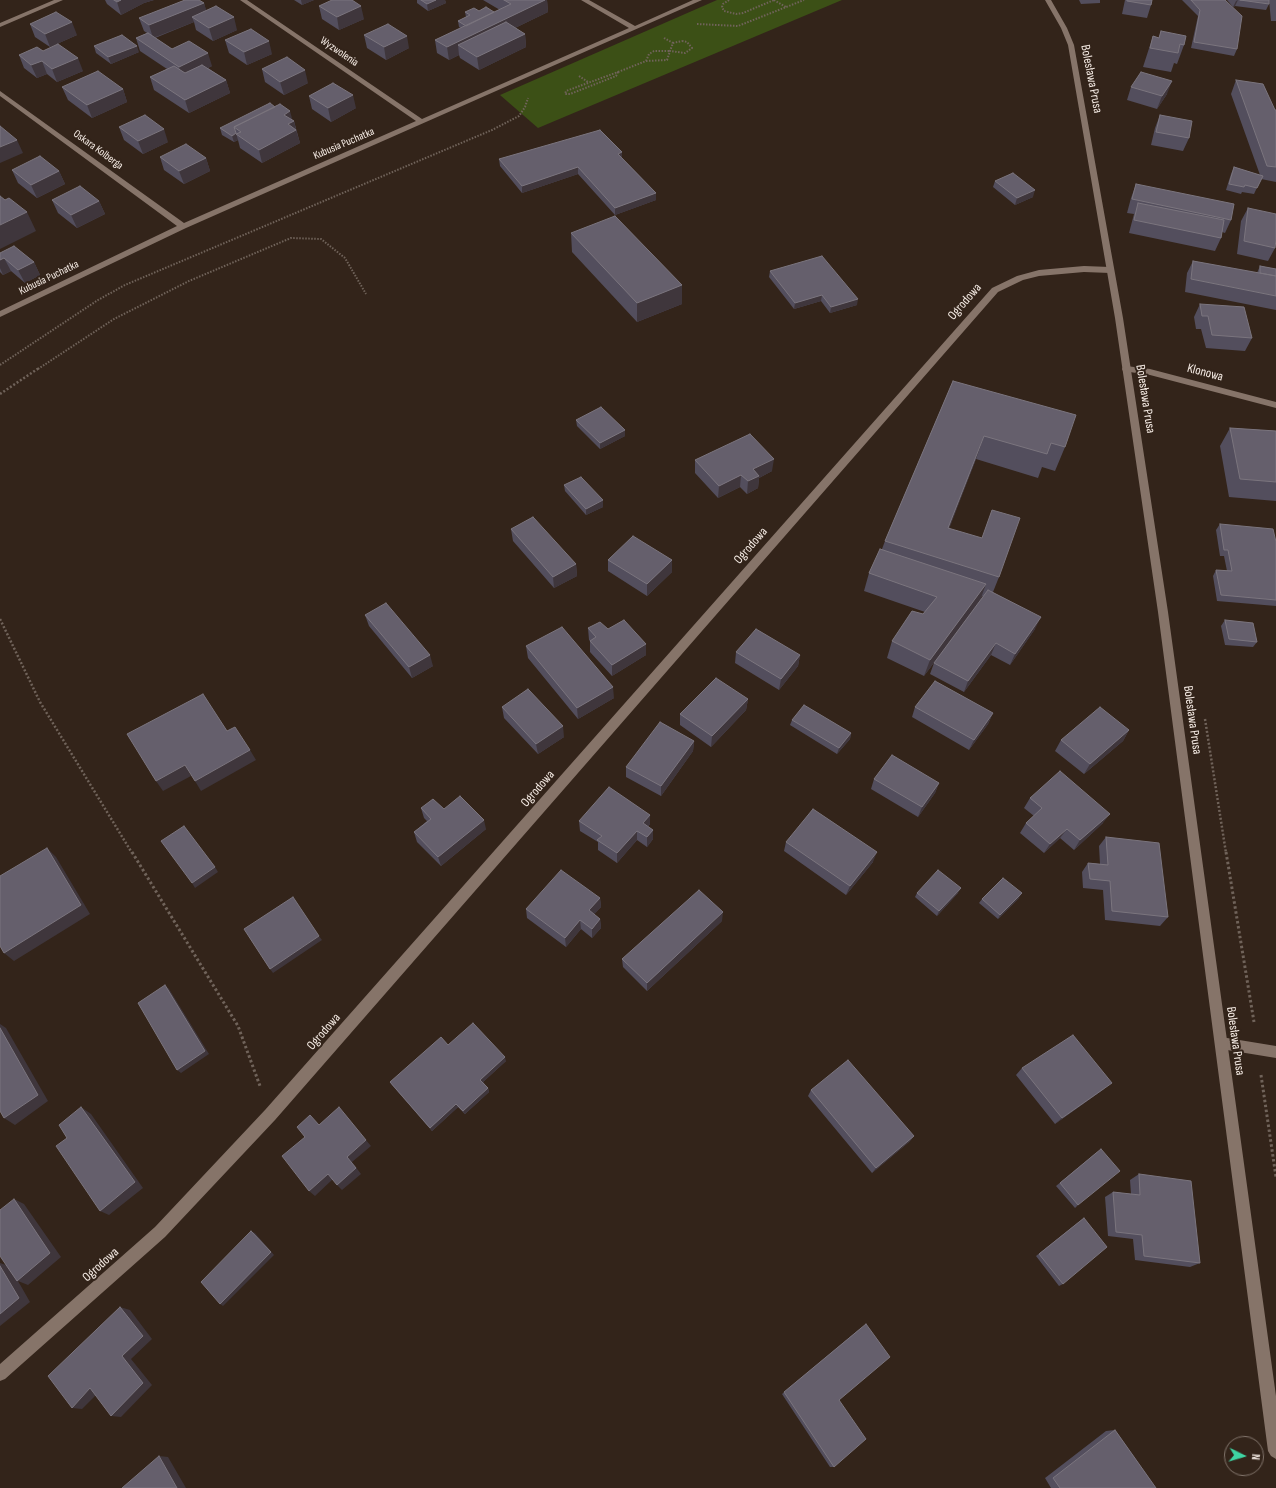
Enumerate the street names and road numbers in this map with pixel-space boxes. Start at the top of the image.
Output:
street label: Wyzwolenia [317,34,361,70]
street label: Bolesława Prusa [1077,43,1105,115]
street label: Kubusia Puchatka [312,125,376,163]
street label: Oskara Kolberga [70,127,126,173]
street label: Kubusia Puchatka [17,258,81,298]
street label: Ogrodowa [945,281,985,323]
street label: Klonowa [1185,361,1225,385]
street label: Bolesława Prusa [1132,364,1158,434]
street label: Ogrodowa [731,525,771,567]
street label: Bolesława Prusa [1179,685,1205,755]
street label: Ogrodowa [518,768,558,810]
street label: Bolesława Prusa [1222,1006,1248,1076]
street label: Ogrodowa [304,1011,344,1053]
street label: Ogrodowa [80,1245,122,1285]

